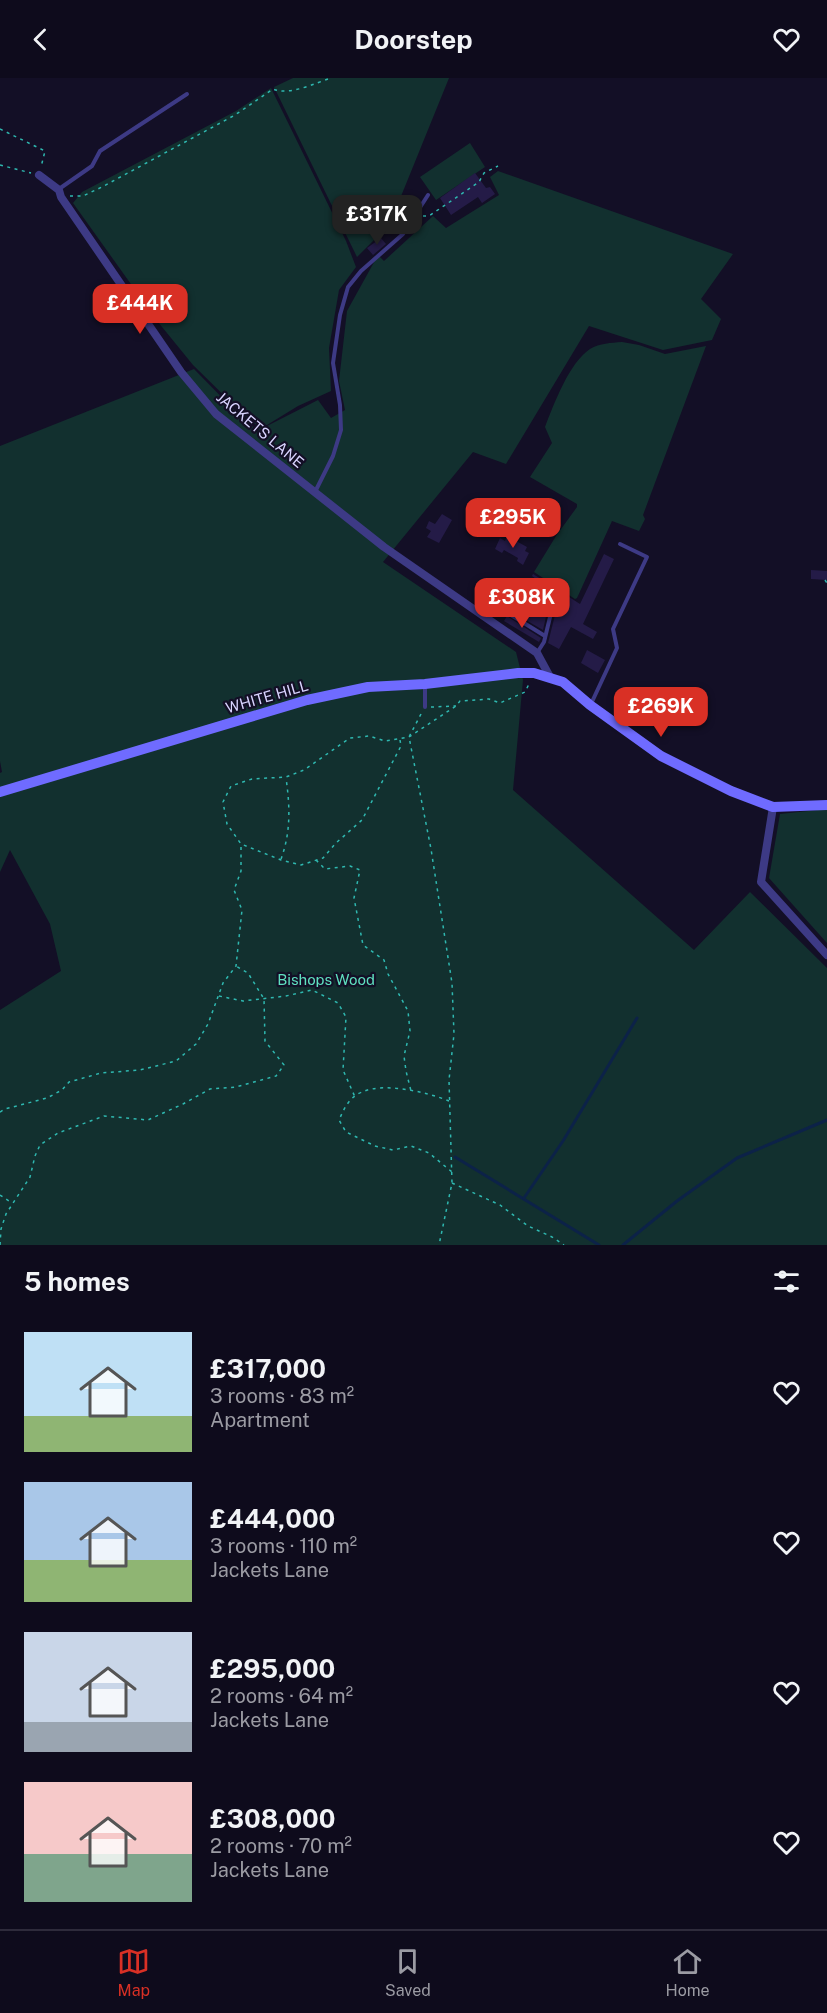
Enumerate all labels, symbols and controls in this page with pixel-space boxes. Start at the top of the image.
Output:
icon: back [24,23,57,56]
text: Doorstep [354,23,473,55]
icon: heart [770,23,803,56]
pin: £317K [335,195,419,246]
text: £317K [346,202,408,226]
pin: £444K [98,284,182,335]
text: £444K [107,291,173,315]
street label: JACKETS LANE [213,388,307,471]
pin: £295K [471,498,555,549]
text: £295K [480,505,546,529]
pin: £308K [480,578,564,629]
text: £308K [489,585,555,609]
street label: WHITE HILL [224,677,310,716]
pin: £269K [619,687,703,738]
text: £269K [628,694,694,718]
park label: Bishops Wood [277,971,375,988]
icon: filters [770,1265,803,1298]
text: 5 homes [24,1266,130,1297]
text: £317,000 [210,1353,326,1384]
icon: home [72,1356,144,1428]
icon: heart [770,1376,803,1409]
text: 3 rooms · 83 m² [210,1384,354,1408]
text: Apartment [210,1408,310,1432]
text: £444,000 [210,1503,335,1534]
icon: home [72,1506,144,1578]
icon: heart [770,1526,803,1559]
text: 3 rooms · 110 m² [210,1534,357,1558]
text: Jackets Lane [210,1558,329,1582]
text: £295,000 [210,1653,335,1684]
icon: home [72,1656,144,1728]
icon: heart [770,1676,803,1709]
text: 2 rooms · 64 m² [210,1684,353,1708]
text: Jackets Lane [210,1708,329,1732]
text: £308,000 [210,1803,336,1834]
icon: home [72,1806,144,1878]
icon: heart [770,1826,803,1859]
text: 2 rooms · 70 m² [210,1834,352,1858]
text: Jackets Lane [210,1858,329,1882]
tab: Map [117,1945,150,2000]
tab: Saved [385,1945,431,2000]
tab: Home [666,1945,710,2000]

